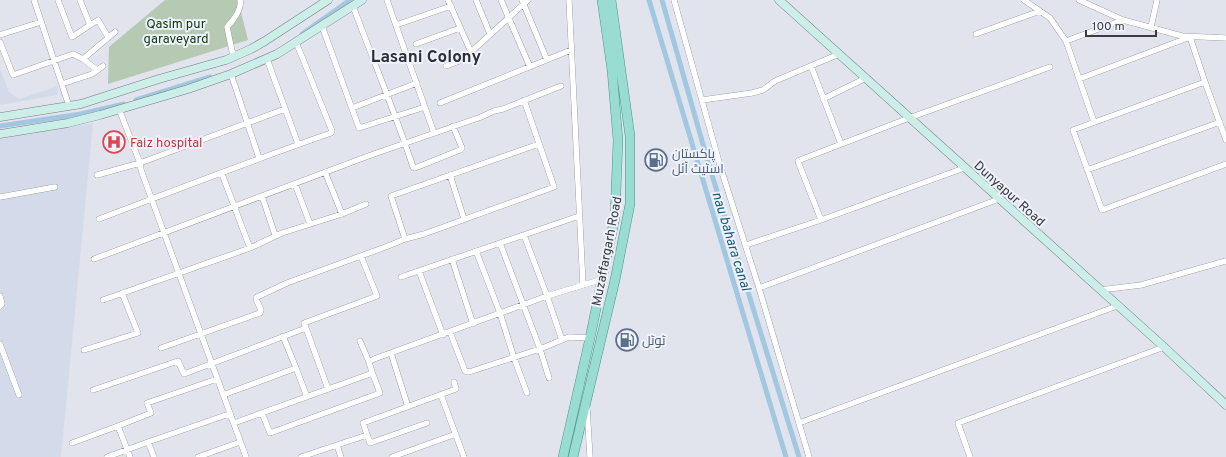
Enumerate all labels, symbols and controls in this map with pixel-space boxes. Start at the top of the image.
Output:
scale bar [1086,12,1156,38]
park label: Qasim pur garaveyard [143,17,209,48]
text: 100 m [1092,19,1125,35]
district label: Lasani Colony [371,47,482,69]
hospital icon: Faiz hospital [101,129,127,155]
place label: Faiz hospital [130,136,202,152]
fuel station icon: پاکستان اسٹیٹ آئل [643,147,669,173]
place label: پاکستان اسٹیٹ آئل [672,147,724,178]
street label: Dunyapur Road [970,158,1048,231]
water label: nau bahara canal [707,190,754,295]
street label: Muzaffargarh Road [589,195,626,308]
fuel station icon: ٹوٹل [614,327,640,353]
place label: ٹوٹل [642,334,666,350]

